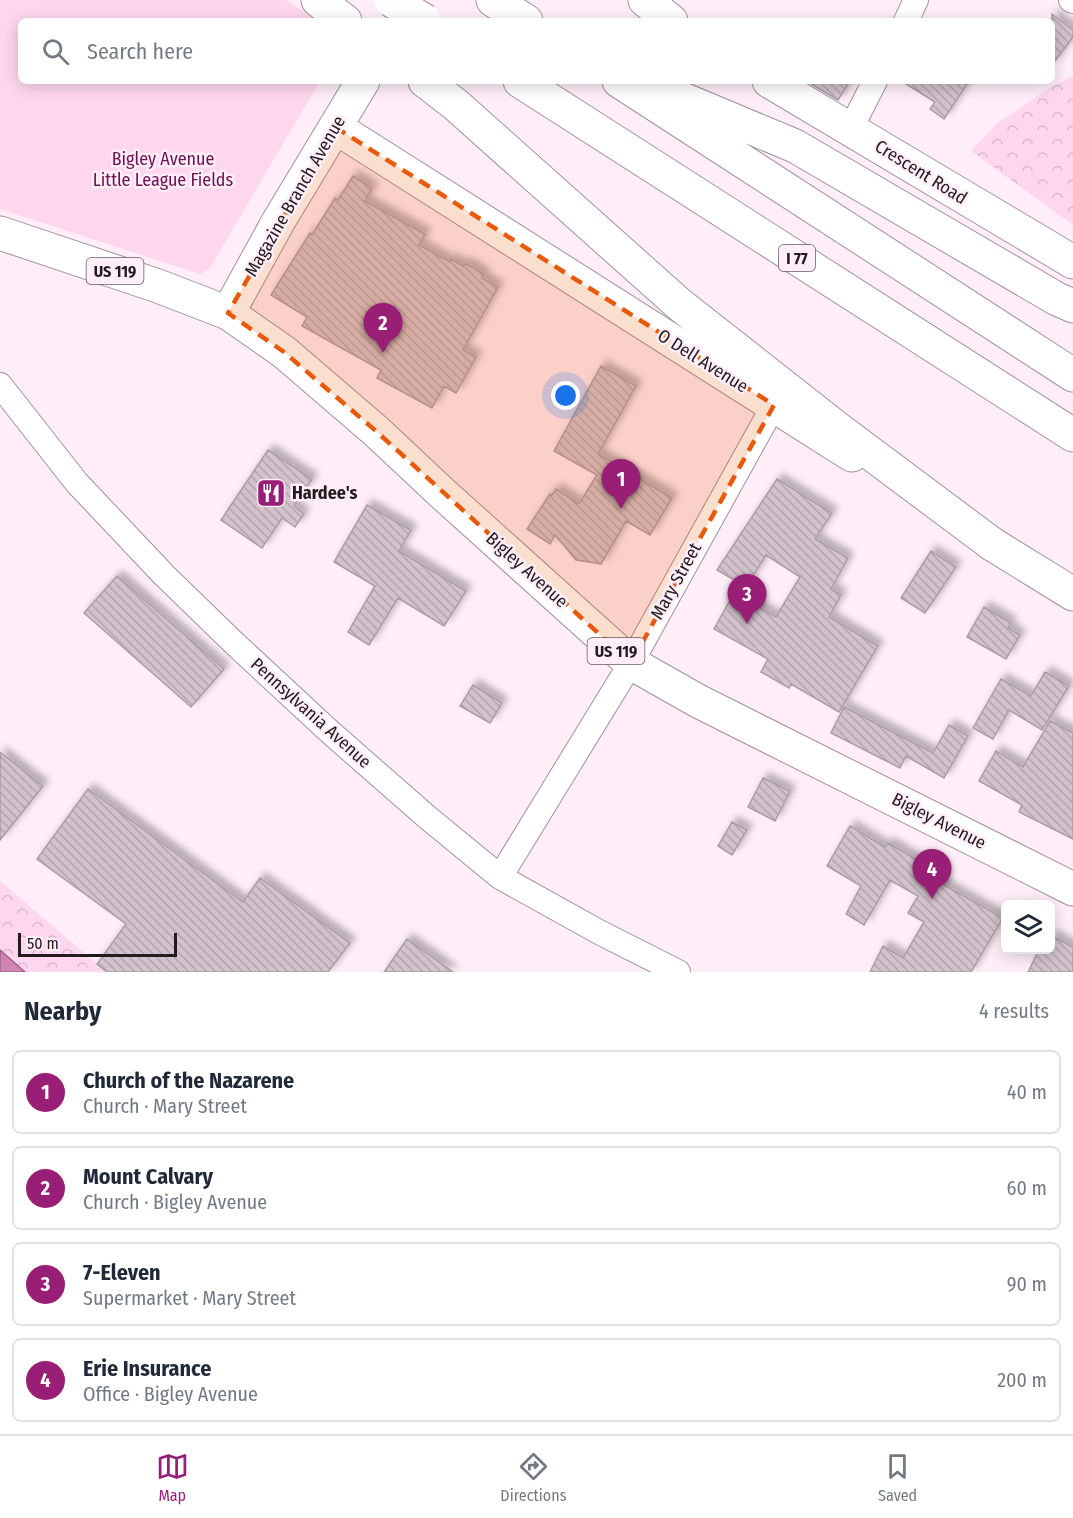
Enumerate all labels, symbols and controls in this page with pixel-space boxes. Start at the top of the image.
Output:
search box [18,18,1055,84]
icon: search [39,35,72,68]
text: Search here [87,38,193,65]
street label: Magazine Branch Avenue [240,112,350,280]
street label: Crescent Road [871,135,971,209]
park label: Bigley Avenue Little League Fields [93,148,233,191]
road number: I 77 [779,245,815,271]
road number: US 119 [86,258,144,284]
pin: 2 [364,304,403,353]
street label: O Dell Avenue [654,324,752,398]
your location [551,381,580,410]
pin: 1 [602,460,640,509]
restaurant icon: Hardee's [255,477,287,509]
place label: Hardee's [292,482,358,504]
street label: Bigley Avenue [481,527,573,613]
street label: Mary Street [646,539,706,623]
pin: 3 [728,574,766,624]
road number: US 119 [588,638,644,664]
street label: Pennsylvania Avenue [246,653,376,773]
street label: Bigley Avenue [888,788,990,854]
pin: 4 [912,850,952,899]
map controls [1001,900,1055,954]
button: layers [1001,900,1055,954]
scale bar [18,930,177,958]
text: 50 m [27,934,59,953]
text: Nearby [24,996,101,1027]
text: 4 results [979,999,1049,1023]
text: Church of the Nazarene [83,1067,294,1094]
text: 1 [41,1080,50,1104]
text: 40 m [1007,1080,1047,1104]
text: Church · Mary Street [83,1094,247,1118]
text: Mount Calvary [83,1163,213,1190]
text: 2 [41,1176,50,1200]
text: 60 m [1007,1176,1047,1200]
text: Church · Bigley Avenue [83,1190,267,1214]
text: 7-Eleven [83,1259,161,1286]
text: 3 [41,1272,50,1296]
text: 90 m [1007,1272,1047,1296]
text: Supermarket · Mary Street [83,1286,296,1310]
text: Erie Insurance [83,1355,211,1382]
text: 4 [40,1368,51,1392]
text: 200 m [997,1368,1047,1392]
text: Office · Bigley Avenue [83,1382,258,1406]
tab: Map [156,1450,189,1505]
tab: Directions [500,1450,567,1505]
tab: Saved [878,1450,917,1505]

